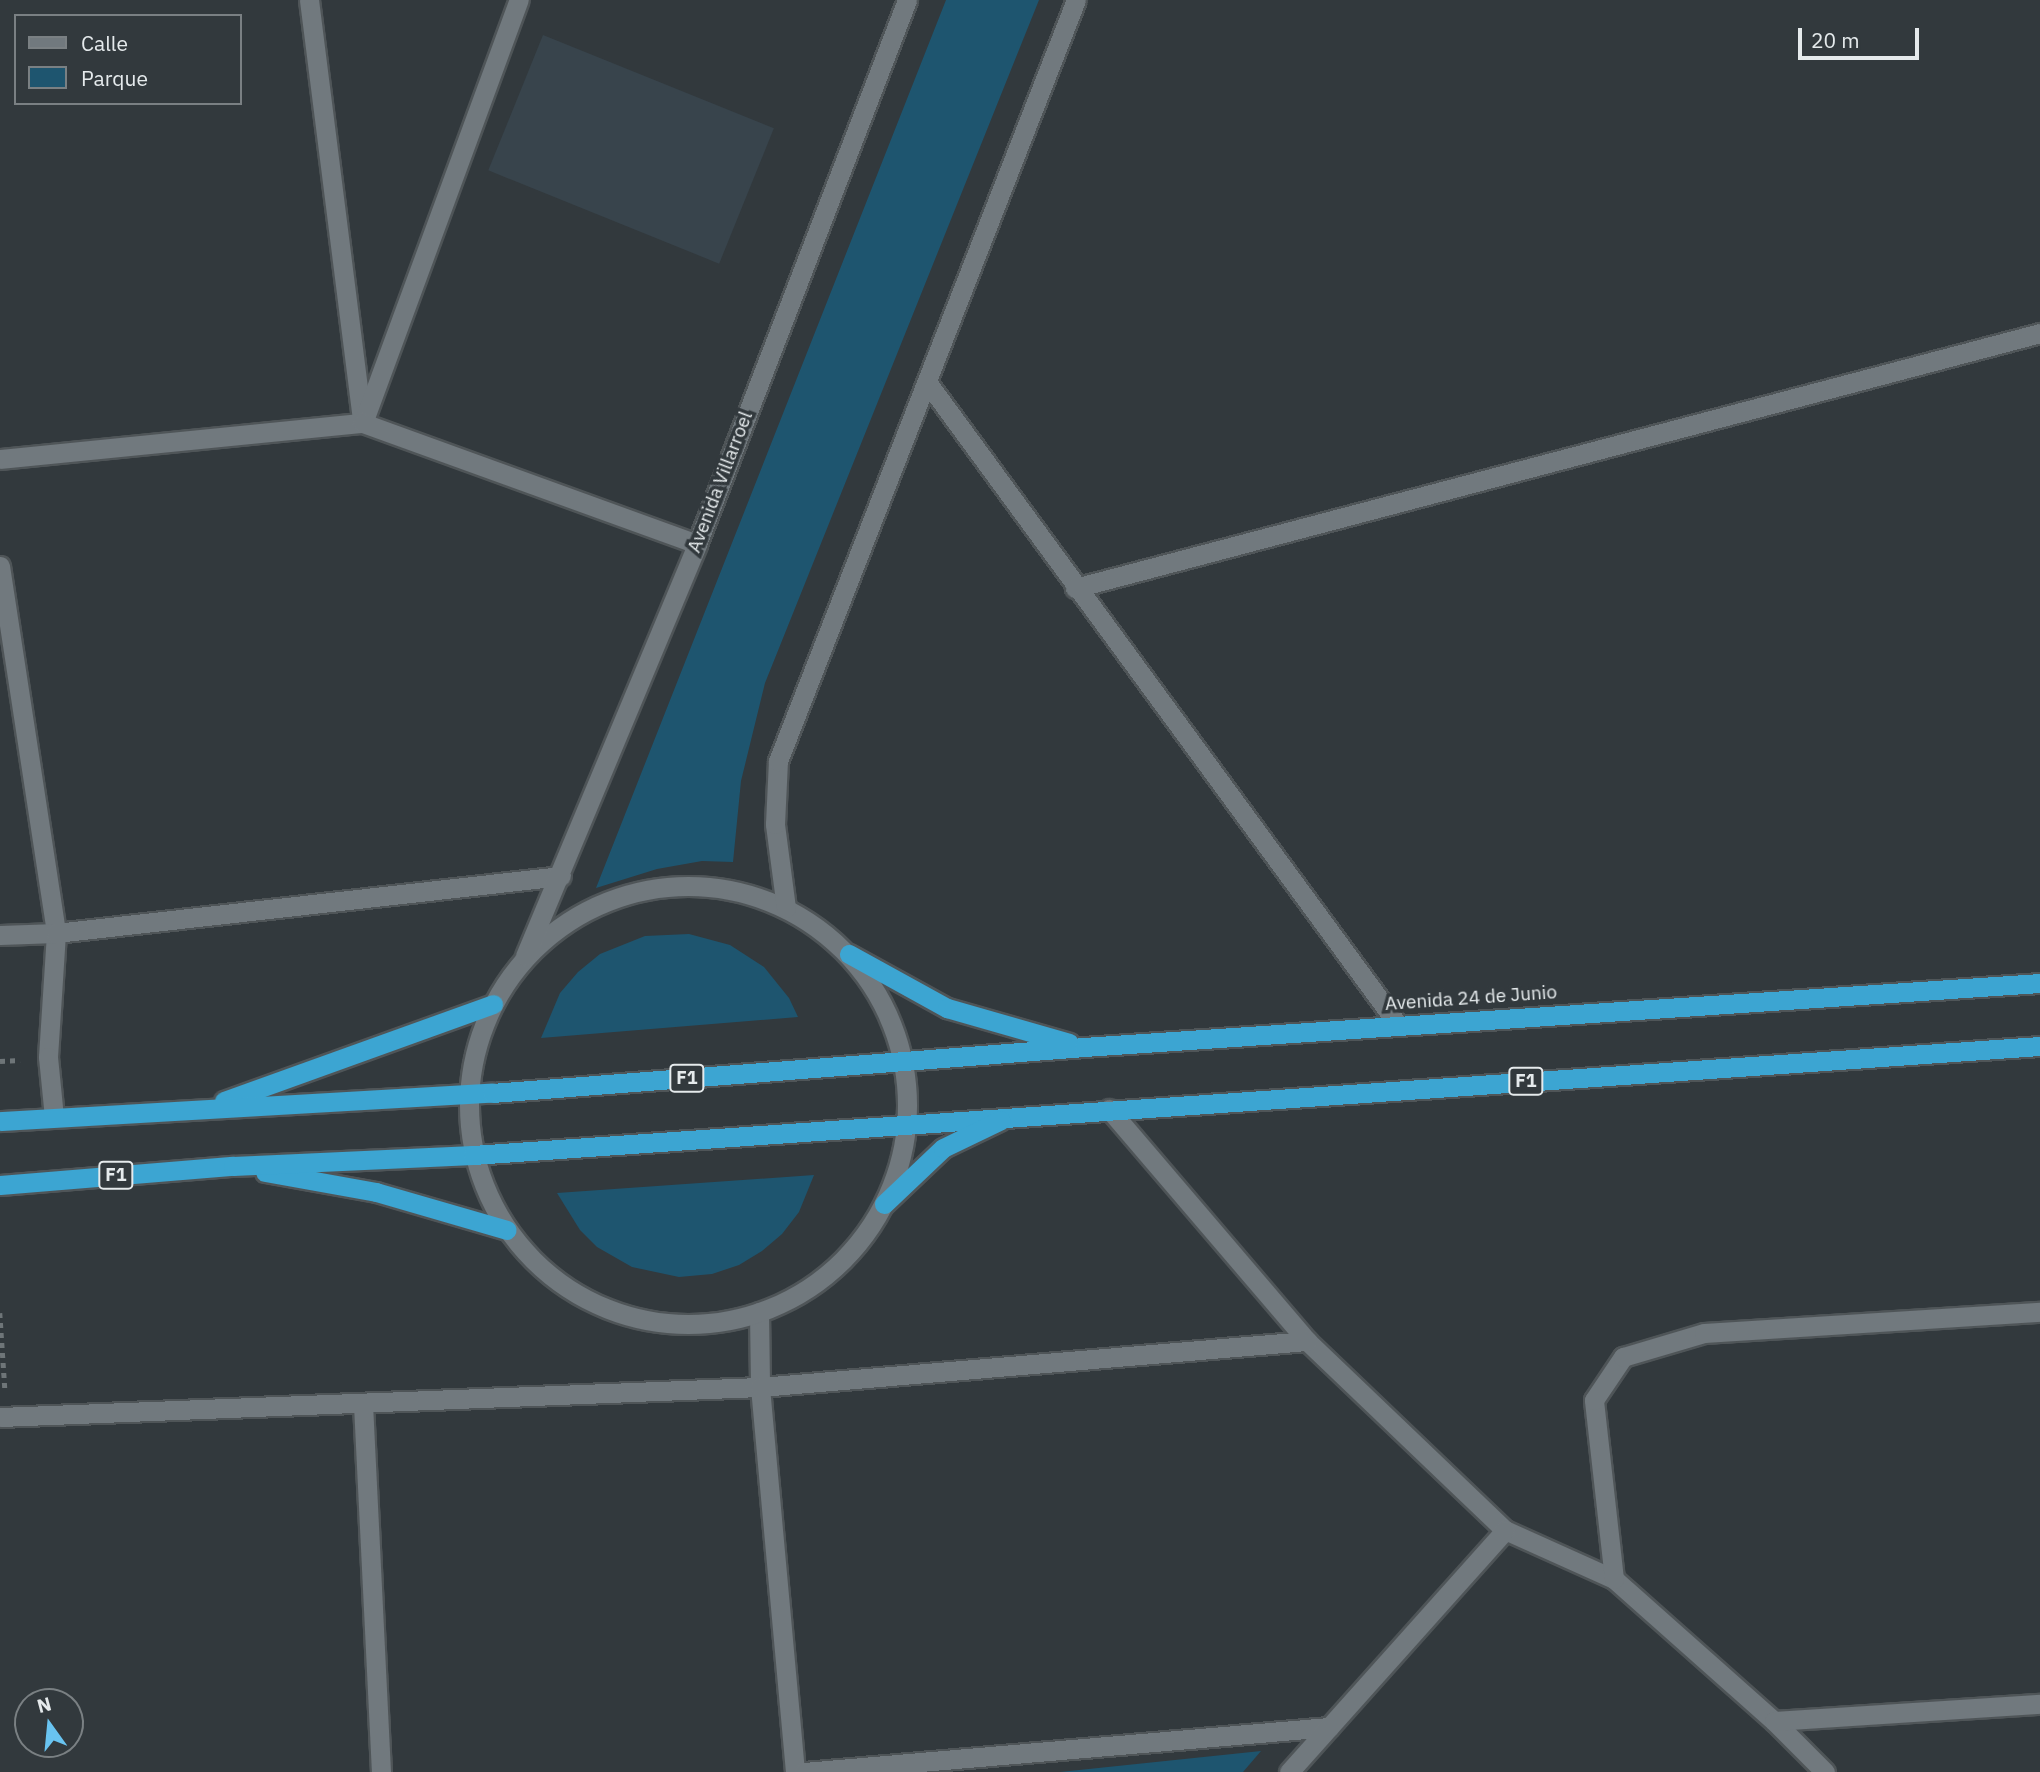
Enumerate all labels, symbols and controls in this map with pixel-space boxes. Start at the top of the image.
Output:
legend [14,14,242,105]
scale bar [1802,14,1923,58]
text: 20 m [1811,26,1860,54]
text: Calle [81,29,128,57]
text: Parque [81,64,148,92]
street label: Avenida Villarroel [683,408,757,556]
street label: Avenida 24 de Junio [1384,981,1558,1015]
road number: F1 [668,1064,706,1092]
road number: F1 [1507,1066,1545,1096]
road number: F1 [97,1160,135,1190]
north arrow [14,1688,84,1758]
text: N [34,1691,54,1718]

